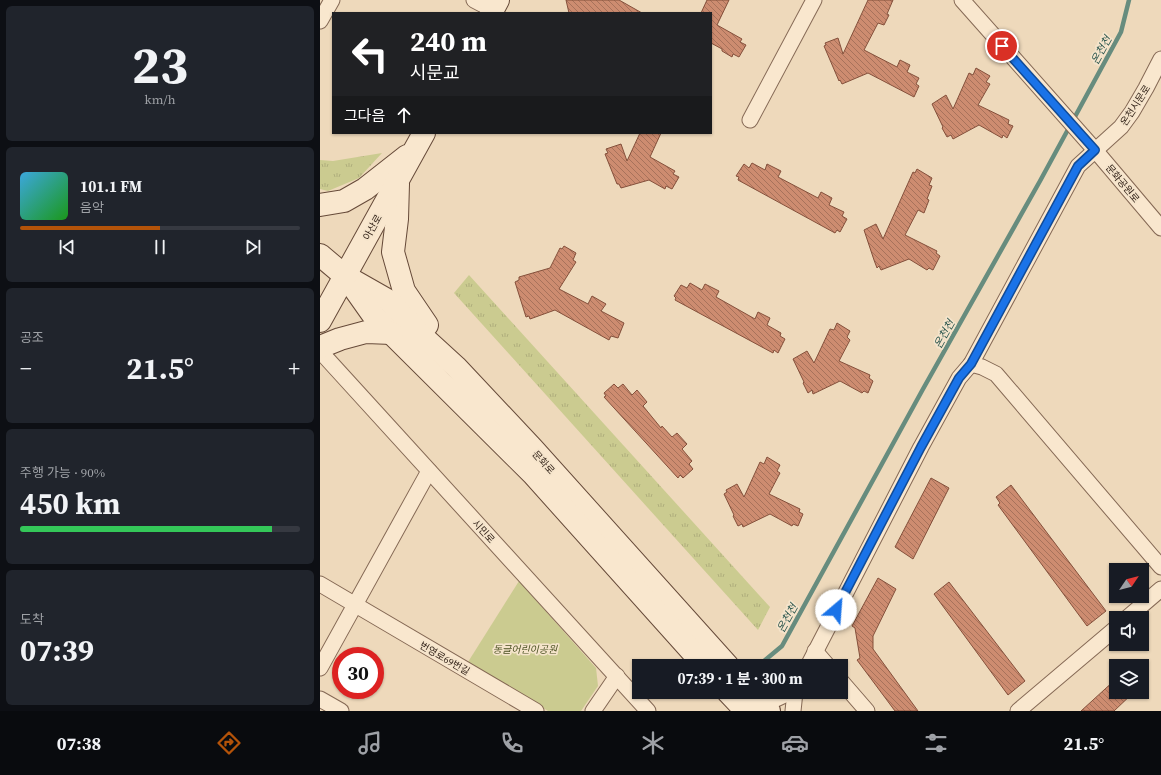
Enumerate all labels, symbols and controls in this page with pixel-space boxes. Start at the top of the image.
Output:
text: 240 m [410,22,487,60]
icon: left [344,28,396,80]
text: 23 [132,29,188,100]
pin [985,29,1019,63]
water label: 온천천 [1088,32,1116,67]
icon: arrive [991,35,1013,57]
text: 시문교 [410,60,460,85]
street label: 온천시문로 [1117,82,1153,128]
text: km/h [145,91,175,108]
icon: ahead [393,104,415,126]
text: 그다음 [344,105,385,126]
street label: 문화공원로 [1103,162,1142,205]
text: 101.1 FM [80,176,142,197]
text: 음악 [80,199,104,216]
street label: 아산로 [360,212,385,242]
icon: previous [56,236,78,258]
icon: pause [149,236,171,258]
icon: next [242,236,264,258]
water label: 온천천 [931,316,959,351]
text: 공조 [20,329,44,346]
text: 21.5° [126,348,194,389]
text: − [20,353,32,383]
text: + [288,353,300,383]
street label: 문화로 [530,448,558,477]
text: 주행 가능 · 90% [20,464,105,481]
text: 450 km [20,483,120,524]
street label: 시민로 [470,517,498,546]
north arrow [1109,563,1149,603]
map controls [1109,563,1149,699]
position arrow [815,589,857,631]
water label: 온천천 [774,600,802,635]
text: 도착 [20,611,44,628]
button: sound [1109,611,1149,651]
text: 07:39 [20,630,94,671]
street label: 번영로69번길 [417,639,472,678]
park label: 동글어린이공원 [493,643,558,656]
speed limit sign: 30 [332,647,384,699]
button: layers [1109,659,1149,699]
text: 07:39 · 1 분 · 300 m [677,668,803,689]
icon: directions [215,729,243,757]
icon: music [356,729,384,757]
icon: phone [498,729,526,757]
icon: climate [639,729,667,757]
icon: car [781,729,809,757]
icon: filters [922,729,950,757]
text: 07:38 [57,731,101,756]
text: 21.5° [1064,731,1104,756]

